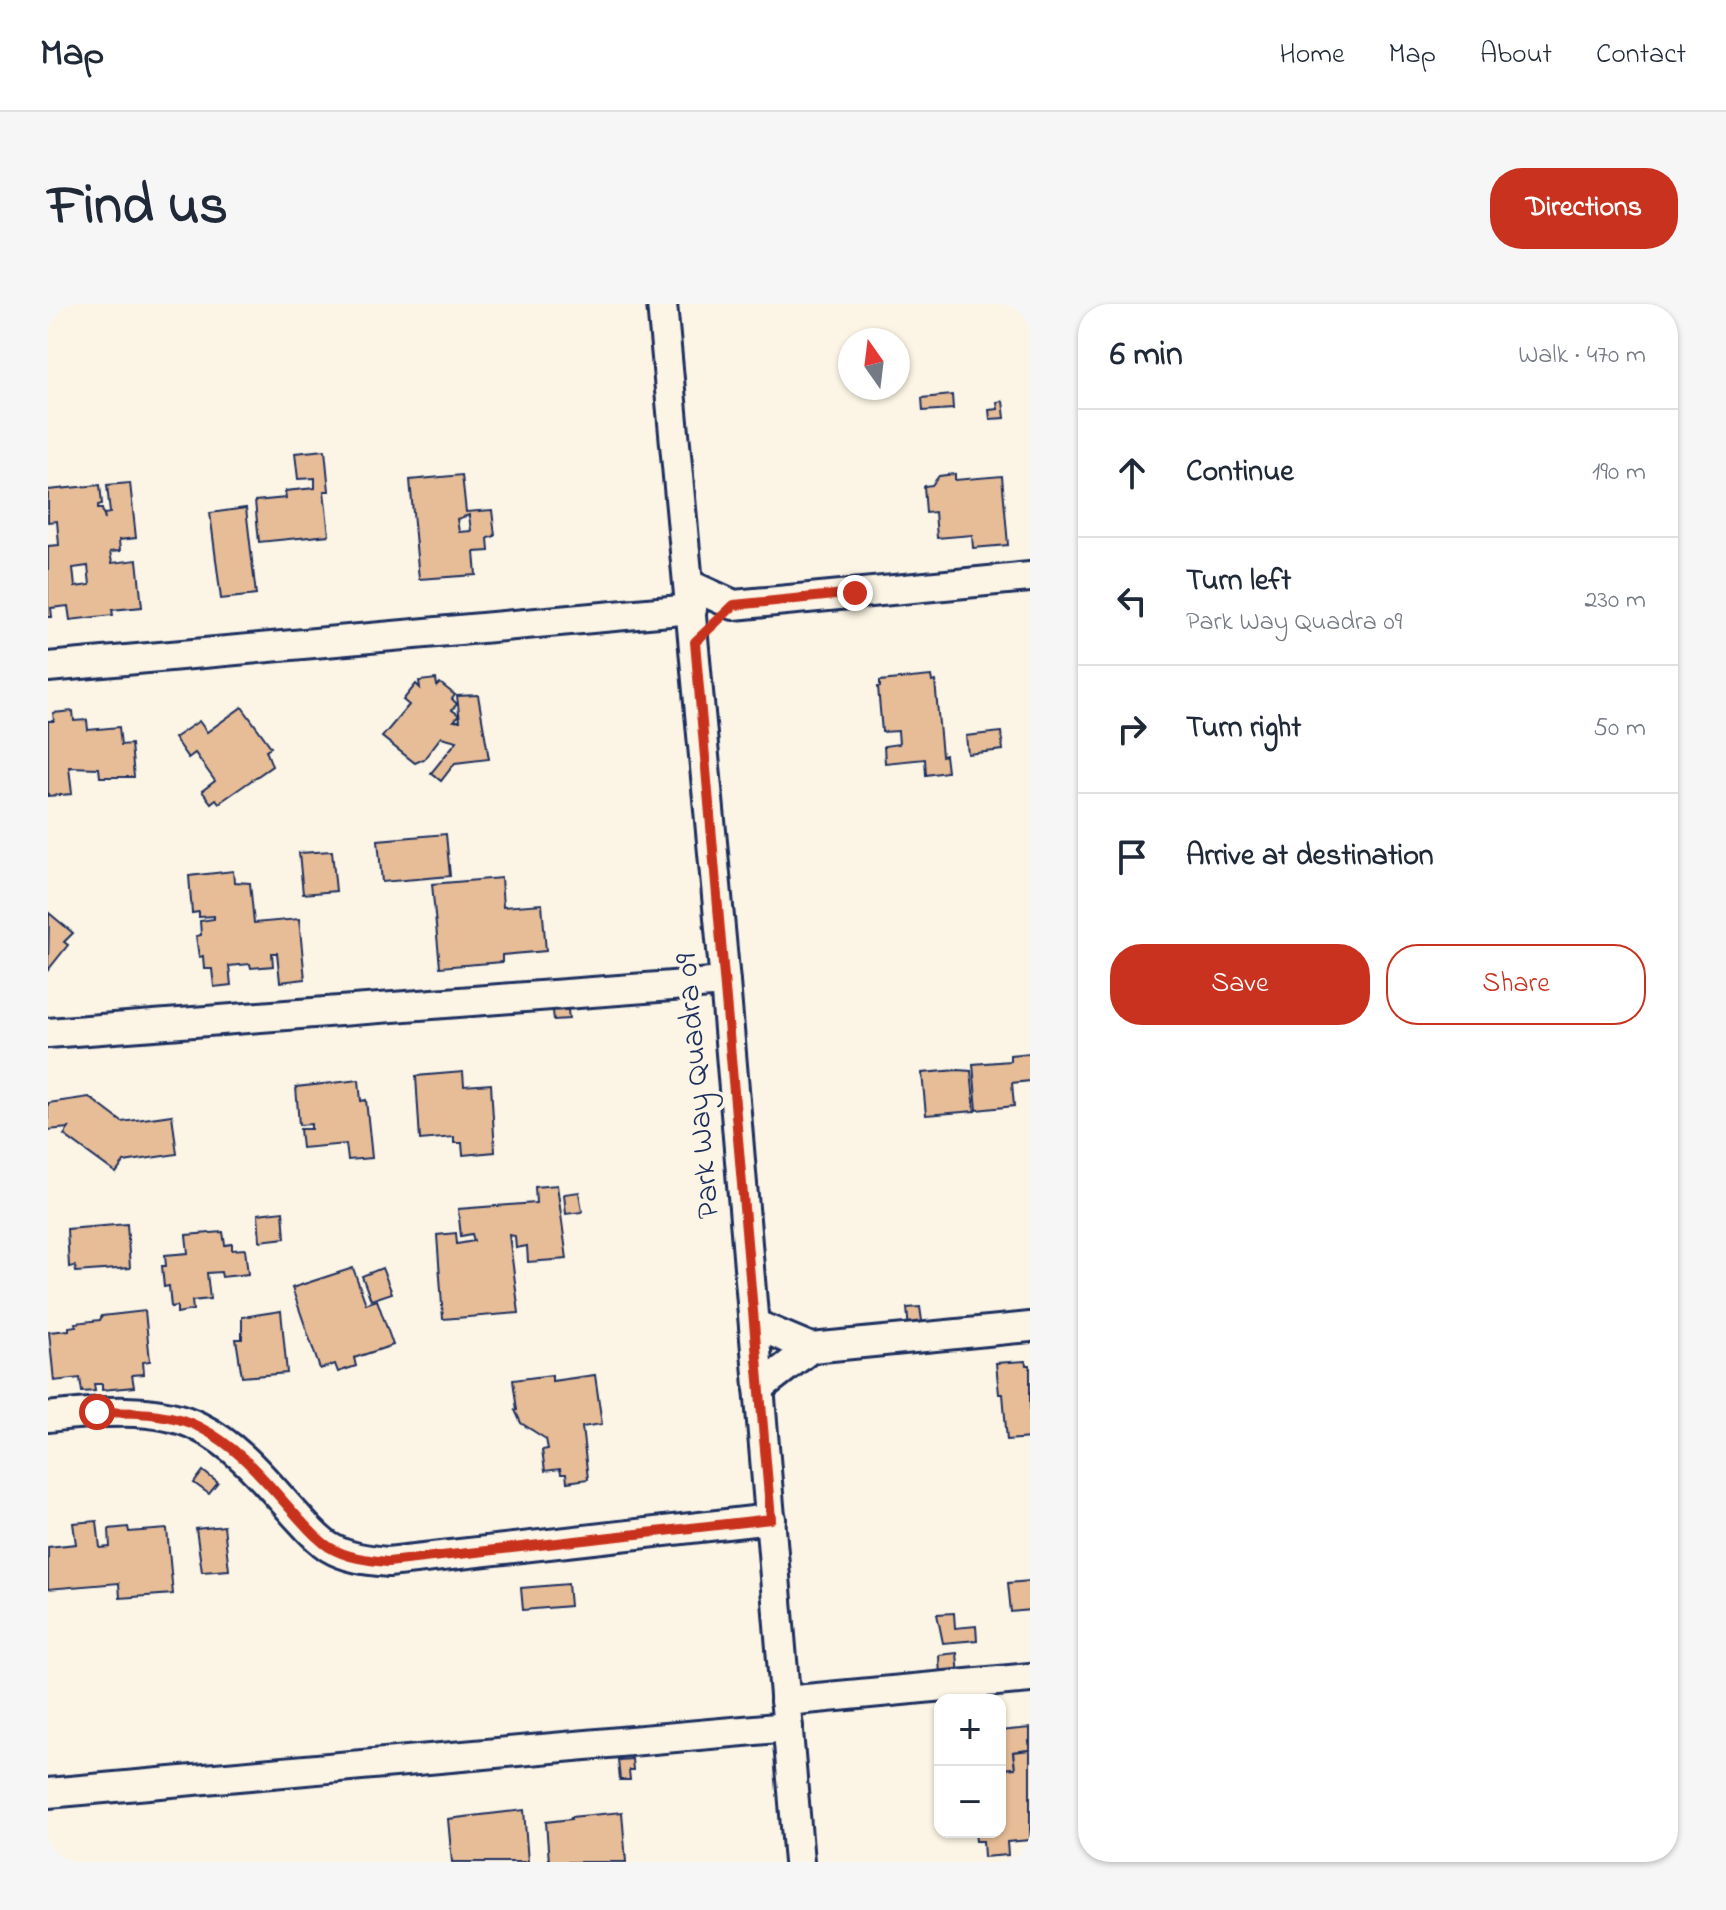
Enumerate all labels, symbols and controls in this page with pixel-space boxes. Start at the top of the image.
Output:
text: Map [40,27,104,83]
text: Home [1279,35,1345,76]
text: Map [1389,35,1436,76]
text: About [1480,35,1552,76]
text: Contact [1596,35,1686,76]
text: Find us [48,168,228,249]
button: Directions [1490,168,1678,249]
north arrow [838,328,910,400]
text: 6 min [1110,331,1183,381]
text: Walk · 470 m [1518,337,1646,375]
icon: ahead [1110,451,1154,495]
text: Continue [1186,451,1294,495]
text: 190 m [1592,454,1646,492]
text: Turn left [1186,560,1291,604]
route end [837,575,873,611]
icon: left [1110,579,1154,623]
text: 230 m [1584,582,1646,620]
text: Park Way Quadra 09 [1186,604,1402,642]
icon: right [1110,707,1154,751]
text: Turn right [1186,707,1301,751]
text: 50 m [1593,710,1646,748]
icon: arrive [1110,835,1154,879]
text: Arrive at destination [1186,835,1434,879]
button: Save [1110,944,1370,1025]
button: Share [1386,944,1646,1025]
street label: Park Way Quadra 09 [664,951,734,1221]
route start [79,1394,115,1430]
map controls [934,1694,1006,1838]
button: + [934,1694,1006,1766]
button: − [934,1766,1006,1838]

